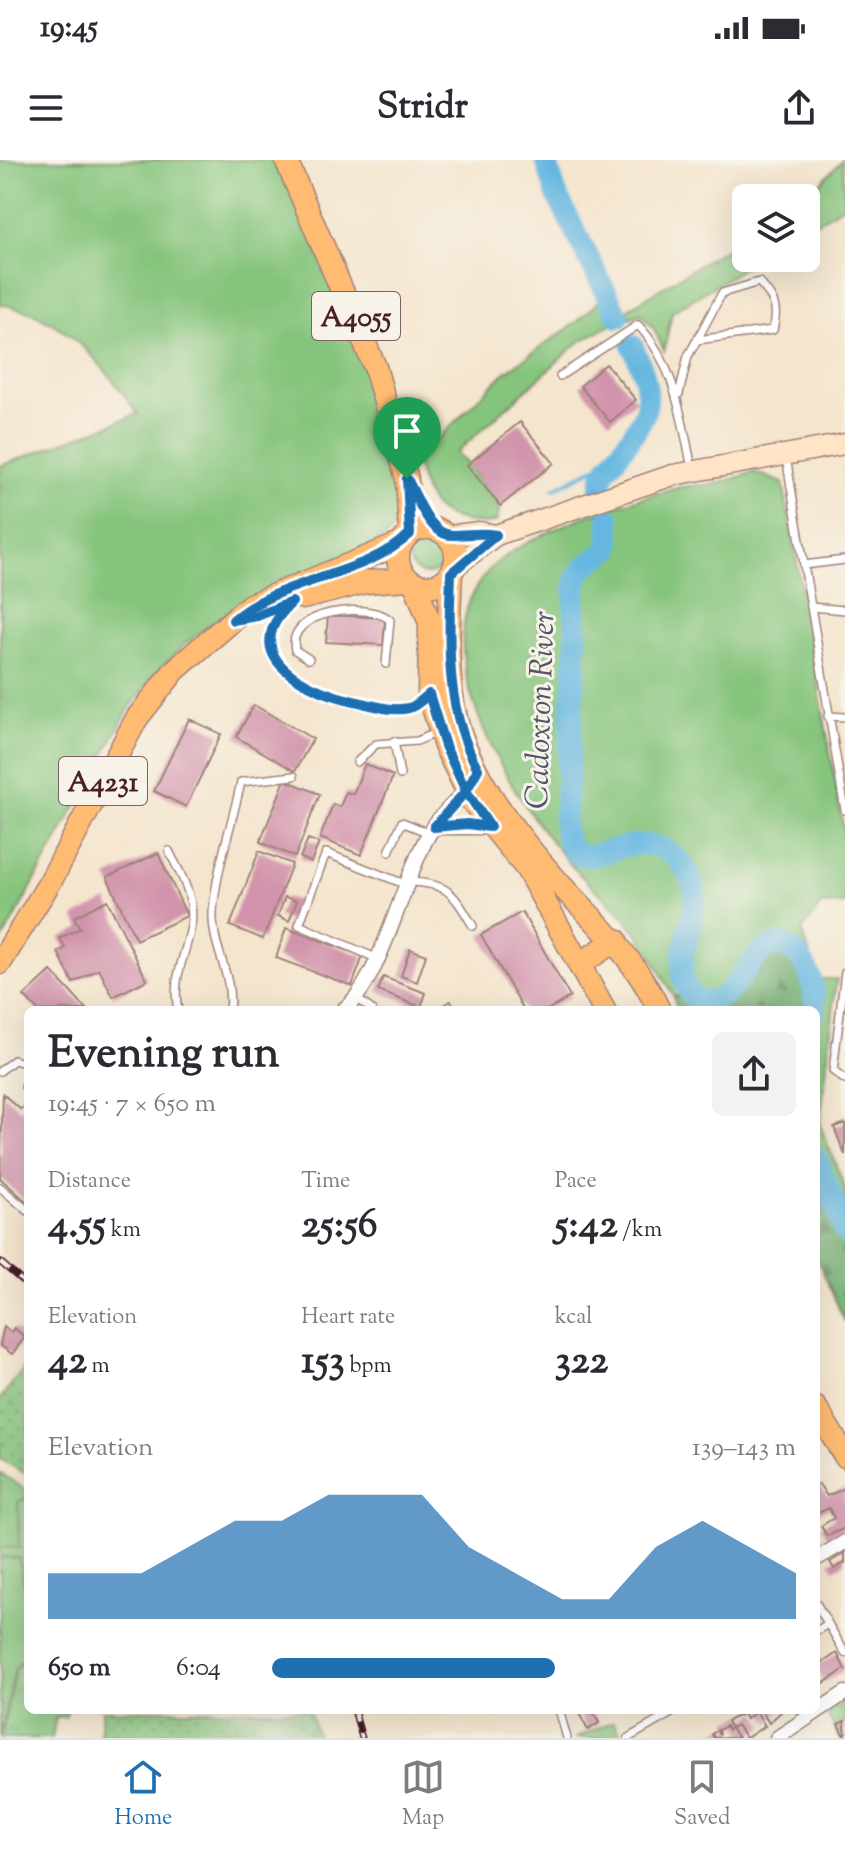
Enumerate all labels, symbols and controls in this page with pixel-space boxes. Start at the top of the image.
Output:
text: 19:45 [40,7,98,50]
text: Stridr [377,82,468,134]
icon: menu [24,86,68,130]
icon: share [777,86,821,130]
map controls [732,184,820,272]
button: layers [732,184,820,272]
road number: A4055 [312,292,400,340]
pin [373,397,441,479]
icon: arrive [385,409,429,453]
water label: Cadoxton River [516,610,568,810]
road number: A4231 [59,757,147,805]
text: Evening run [48,1024,280,1087]
button: share [712,1032,796,1116]
text: 19:45 · 7 × 650 m [48,1086,216,1123]
text: Distance [48,1166,131,1198]
text: Time [301,1166,350,1198]
text: Pace [555,1166,597,1198]
text: 4.55 [48,1198,106,1255]
text: 25:56 [301,1198,378,1255]
text: 5:42 [555,1198,618,1255]
text: km [106,1215,141,1247]
text: /km [618,1215,662,1247]
text: Elevation [48,1302,137,1334]
text: Heart rate [301,1302,395,1334]
text: kcal [555,1302,592,1334]
text: 42 [48,1334,87,1391]
text: 153 [301,1334,345,1391]
text: 322 [555,1334,608,1391]
text: m [87,1351,110,1383]
text: bpm [345,1351,392,1383]
text: Elevation [48,1430,153,1467]
text: 139–143 m [692,1430,796,1467]
text: 650 m [48,1650,111,1687]
text: 6:04 [176,1650,221,1687]
tab: Home [114,1755,172,1835]
tab: Map [401,1755,445,1835]
tab: Saved [674,1755,731,1835]

